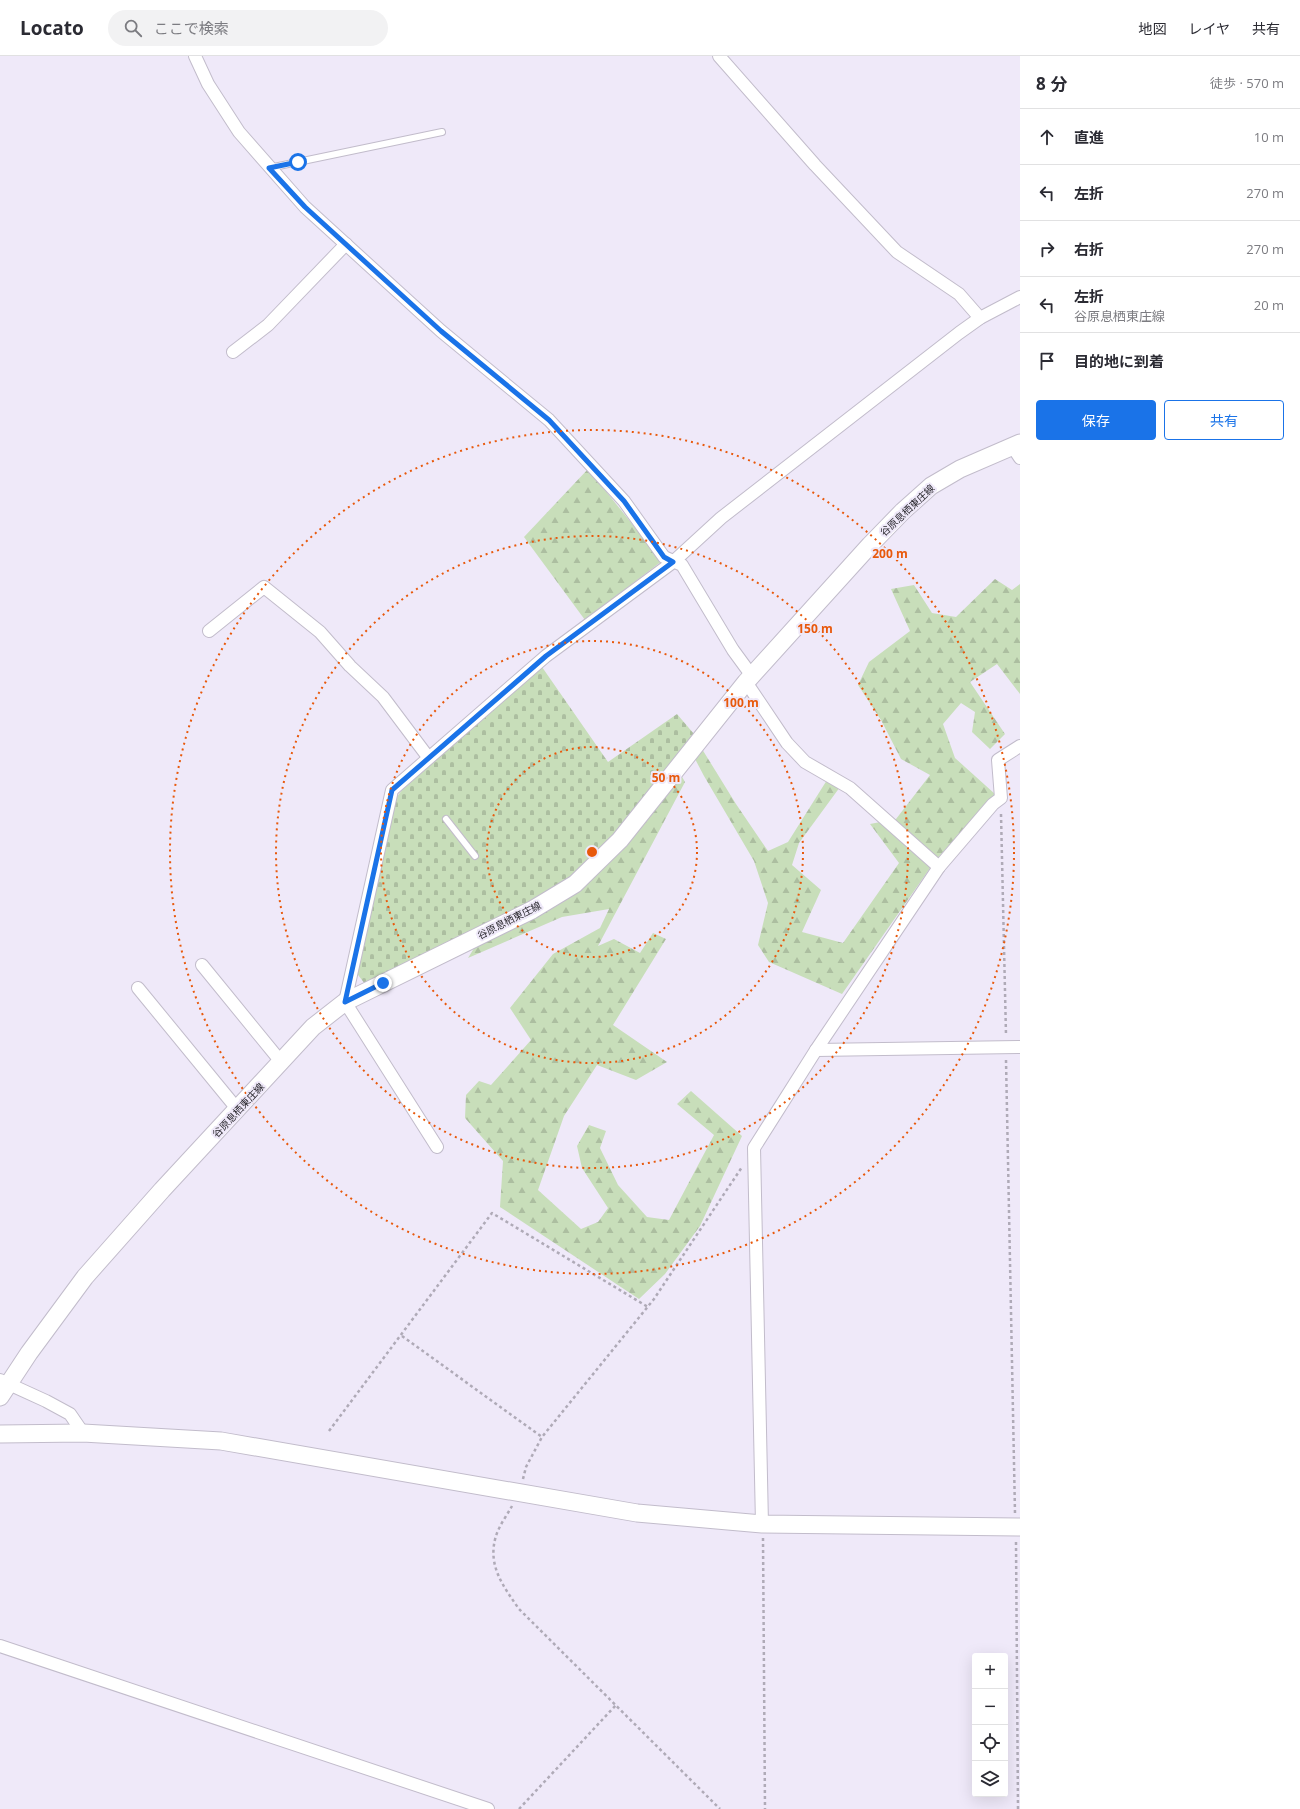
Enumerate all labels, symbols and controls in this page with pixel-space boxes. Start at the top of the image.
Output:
search box [108,10,388,46]
text: Locato [20,15,84,41]
icon: search [122,17,144,39]
text: ここで検索 [154,18,229,38]
text: 地図 [1138,19,1166,38]
text: レイヤ [1188,19,1230,38]
text: 共有 [1252,19,1280,38]
text: 8 分 [1036,72,1067,95]
text: 徒歩 · 570 m [1210,74,1284,92]
icon: ahead [1036,126,1058,148]
text: 直進 [1074,127,1104,147]
text: 10 m [1254,128,1284,146]
route start [289,153,307,171]
icon: left [1036,182,1058,204]
text: 左折 [1074,183,1104,203]
text: 270 m [1246,184,1284,202]
icon: right [1036,238,1058,260]
text: 右折 [1074,239,1104,259]
text: 270 m [1246,240,1284,258]
text: 左折 [1074,286,1104,306]
icon: left [1036,294,1058,316]
text: 20 m [1254,296,1284,314]
text: 谷原息栖東庄線 [1074,307,1165,325]
icon: arrive [1036,350,1058,372]
text: 目的地に到着 [1074,351,1164,371]
button: 保存 [1036,400,1156,440]
button: 共有 [1164,400,1284,440]
street label: 谷原息栖東庄線 [877,481,937,539]
text: 200 m [872,545,908,562]
text: 150 m [797,620,833,637]
text: 100 m [723,694,759,711]
text: 50 m [652,769,680,786]
centre of rings [585,845,599,859]
street label: 谷原息栖東庄線 [475,898,543,942]
route end [374,974,392,992]
street label: 谷原息栖東庄線 [209,1080,267,1140]
map controls [972,1653,1008,1797]
button: + [972,1653,1008,1689]
button: − [972,1689,1008,1725]
button: locate [972,1725,1008,1761]
button: layers [972,1761,1008,1797]

